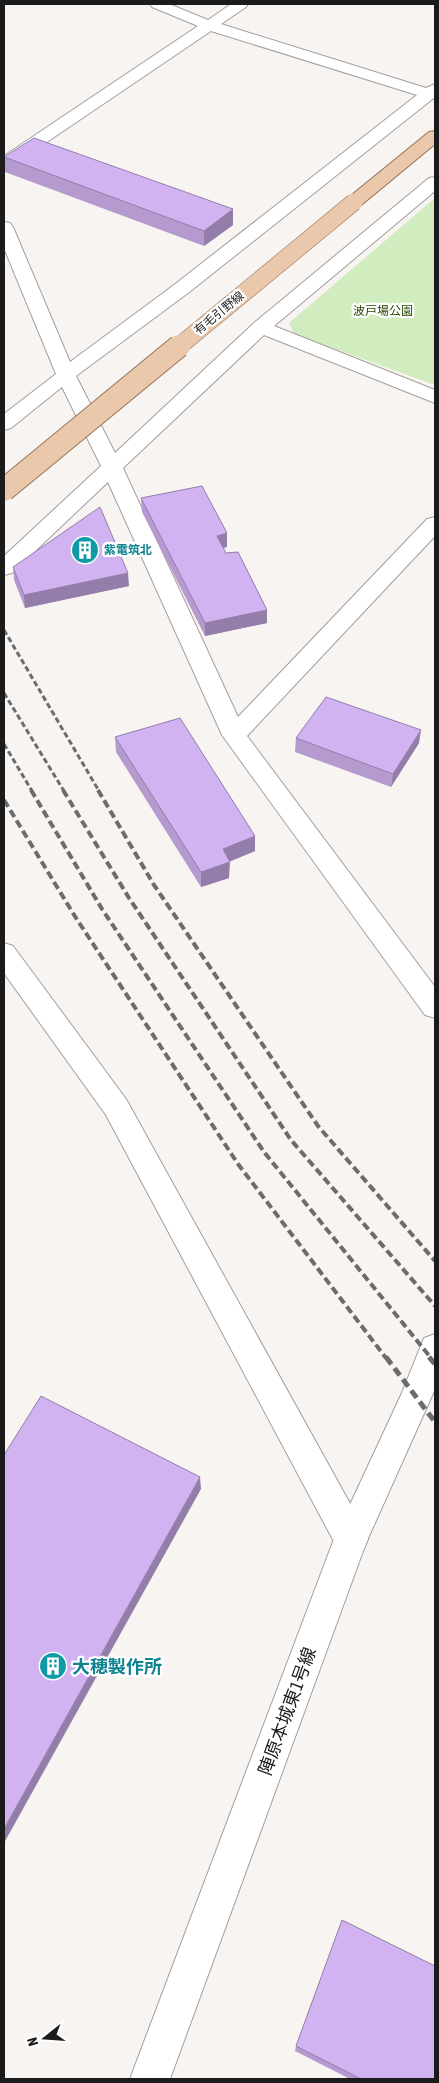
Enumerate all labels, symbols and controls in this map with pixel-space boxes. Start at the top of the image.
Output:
street label: 有毛引野線 [191,289,247,337]
park label: 波戸場公園 [353,304,413,318]
building icon: 紫電筑北 [70,535,100,565]
place label: 紫電筑北 [104,543,152,557]
street label: 陣原本城東1号線 [254,1644,320,1778]
building icon: 大穂製作所 [38,1651,68,1681]
place label: 大穂製作所 [72,1656,162,1677]
north arrow [20,2013,70,2063]
text: N [24,2036,41,2048]

